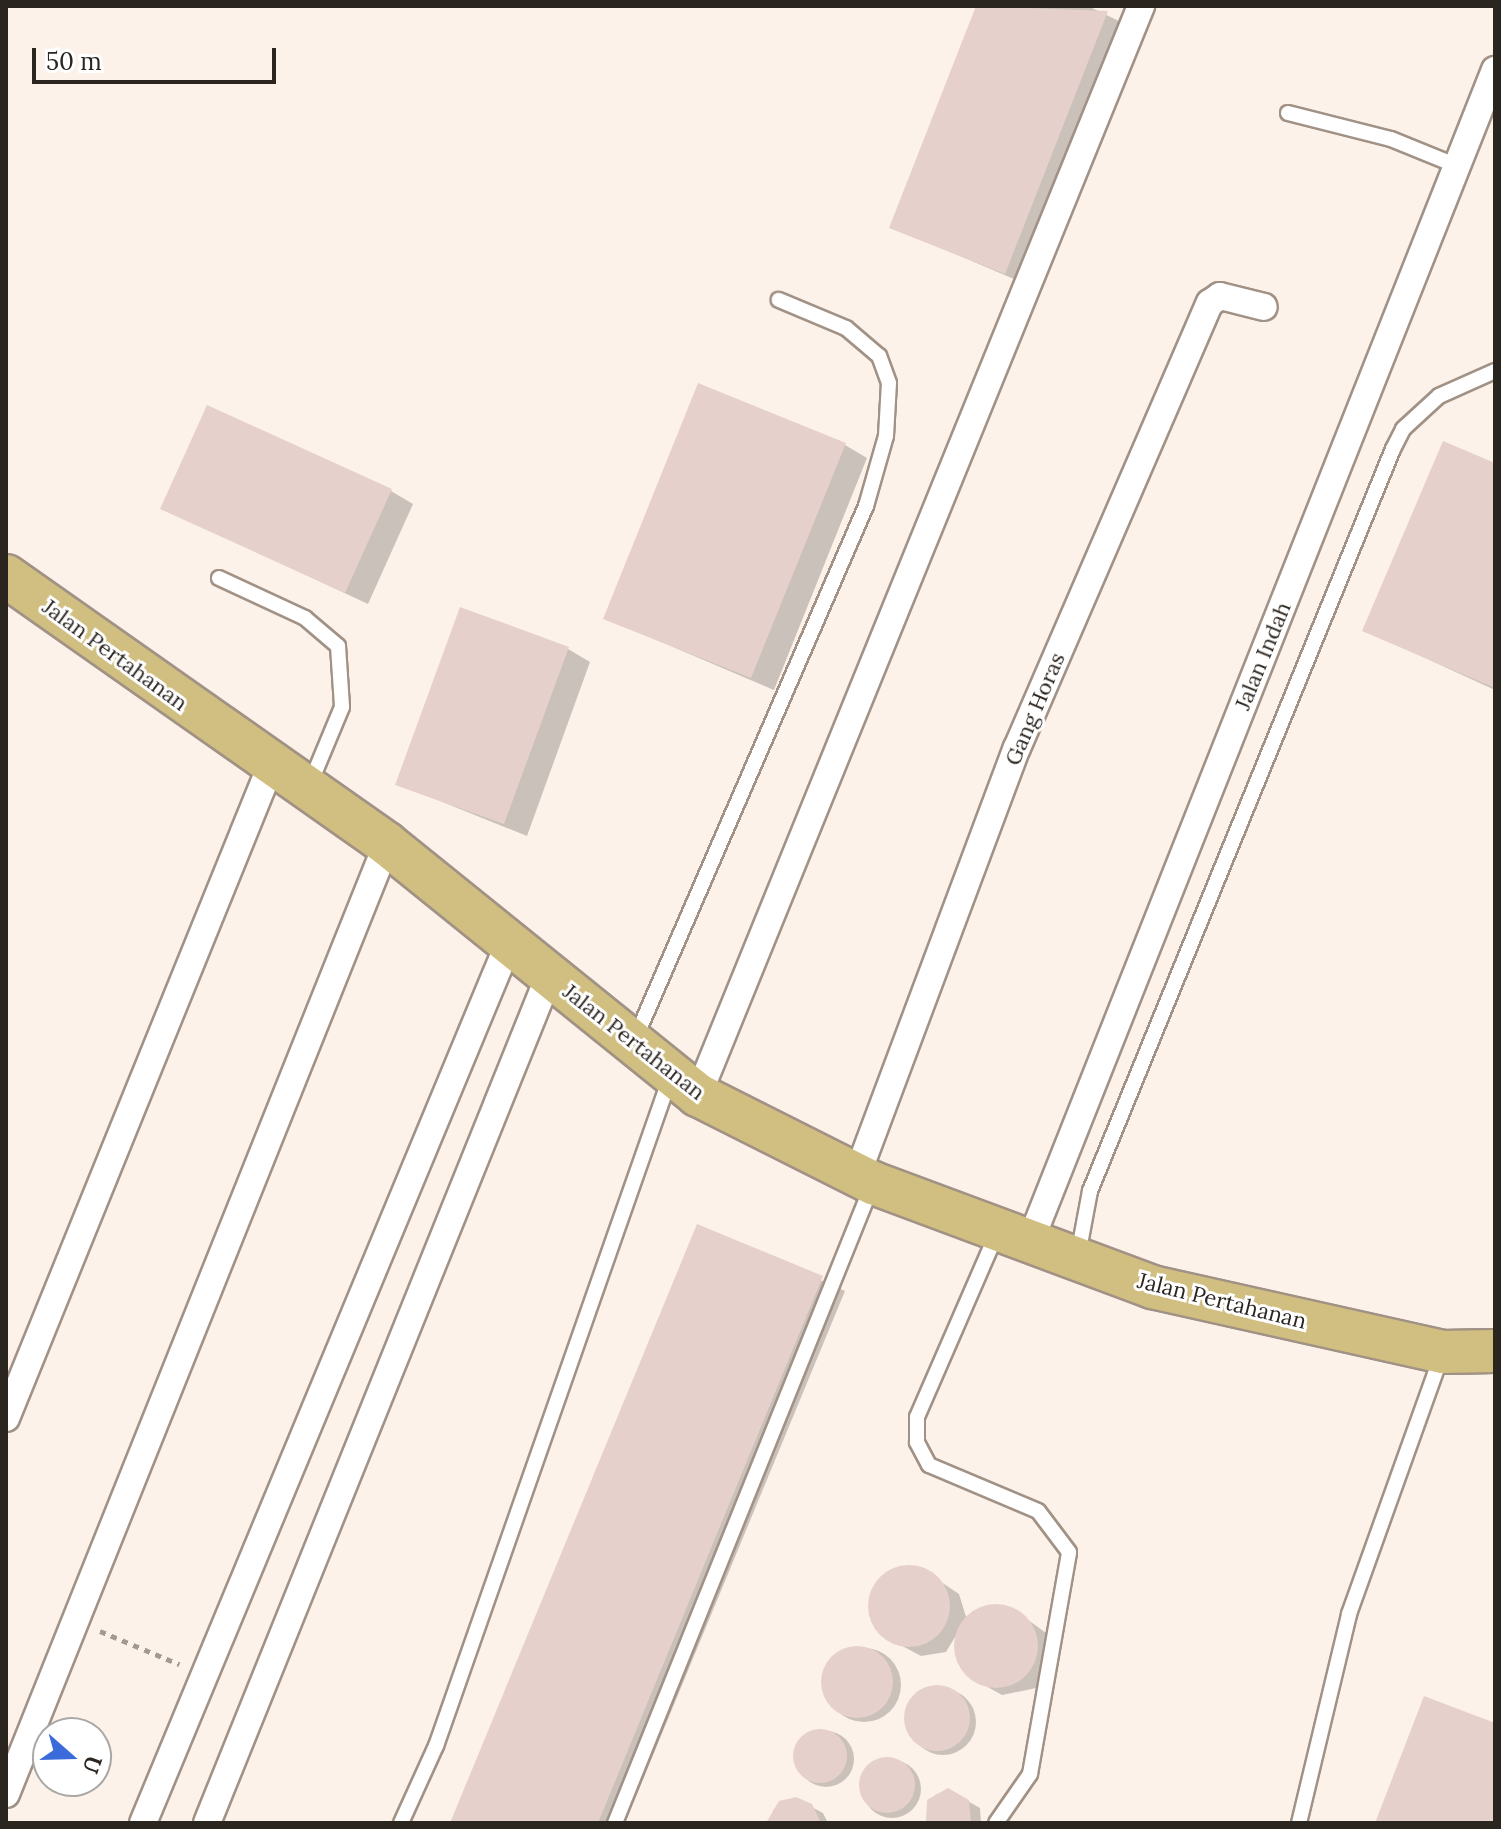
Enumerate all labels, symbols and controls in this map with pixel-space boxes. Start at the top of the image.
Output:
scale bar [36,32,280,82]
text: 50 m [46,46,102,77]
street label: Jalan Pertahanan [37,594,193,716]
street label: Jalan Indah [1229,598,1297,714]
street label: Gang Horas [999,649,1071,769]
street label: Jalan Pertahanan [558,978,710,1106]
street label: Jalan Pertahanan [1135,1267,1309,1335]
north arrow [32,1717,112,1797]
text: U [77,1752,109,1777]

